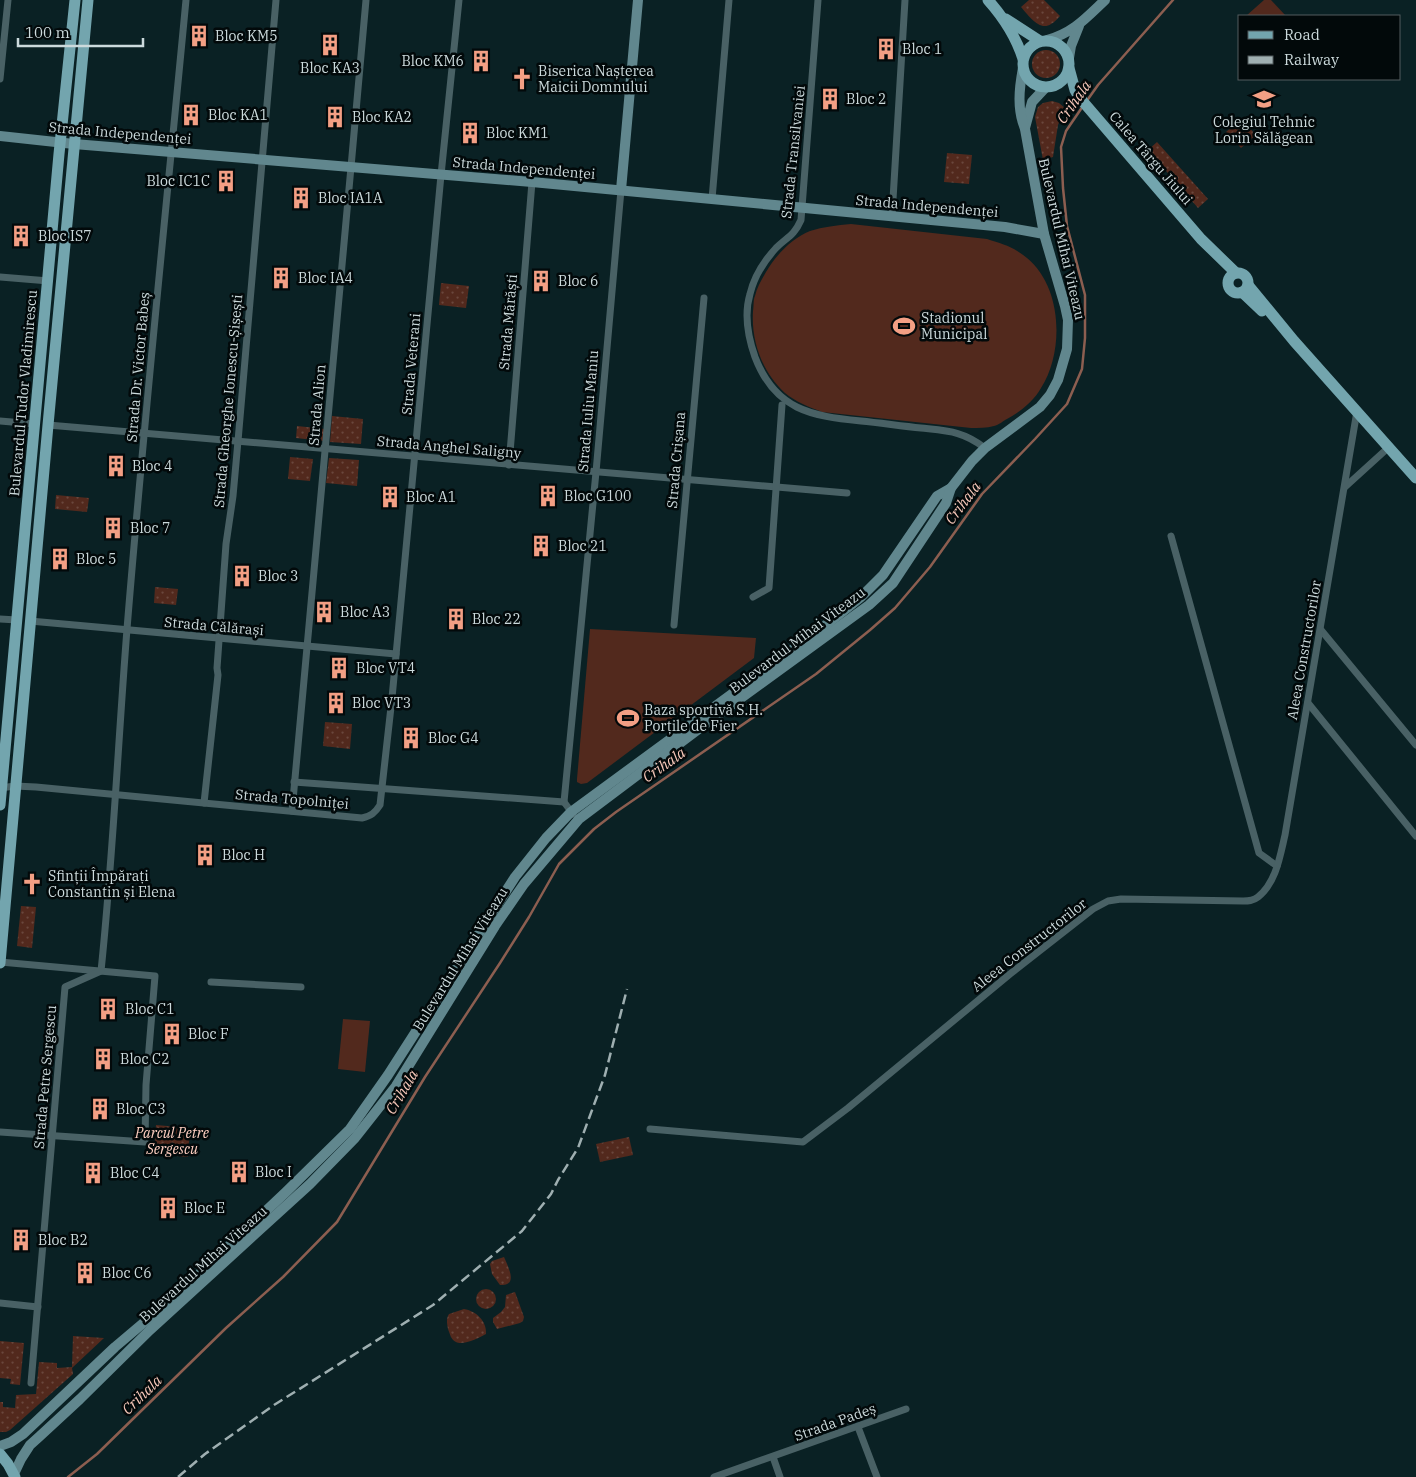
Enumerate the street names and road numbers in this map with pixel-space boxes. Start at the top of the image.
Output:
street label: Strada Transilvaniei [777,85,809,219]
street label: Calea Târgu Jiului [1105,108,1197,208]
street label: Strada Independenței [48,118,192,148]
street label: Strada Independenței [452,153,596,183]
street label: Bulevardul Mihai Viteazu [1035,156,1089,322]
street label: Strada Independenței [855,191,999,221]
street label: Strada Mărăști [495,273,521,371]
street label: Bulevardul Tudor Vladimirescu [5,289,41,497]
street label: Strada Dr. Victor Babeș [122,291,154,443]
street label: Strada Gheorghe Ionescu-Șișești [210,294,246,508]
street label: Strada Veterani [398,312,424,416]
street label: Strada Iuliu Maniu [574,349,602,473]
street label: Strada Alion [304,364,330,446]
street label: Strada Crișana [663,411,689,509]
street label: Strada Anghel Saligny [376,432,522,462]
street label: Aleea Constructorilor [1283,578,1325,721]
street label: Bulevardul Mihai Viteazu [726,583,869,697]
street label: Strada Călărași [163,613,265,639]
street label: Strada Topolniței [235,785,349,813]
street label: Bulevardul Mihai Viteazu [409,884,512,1034]
street label: Aleea Constructorilor [968,894,1091,996]
street label: Strada Petre Sergescu [30,1004,60,1150]
street label: Bulevardul Mihai Viteazu [135,1202,271,1326]
street label: Strada Padeș [792,1399,878,1445]

